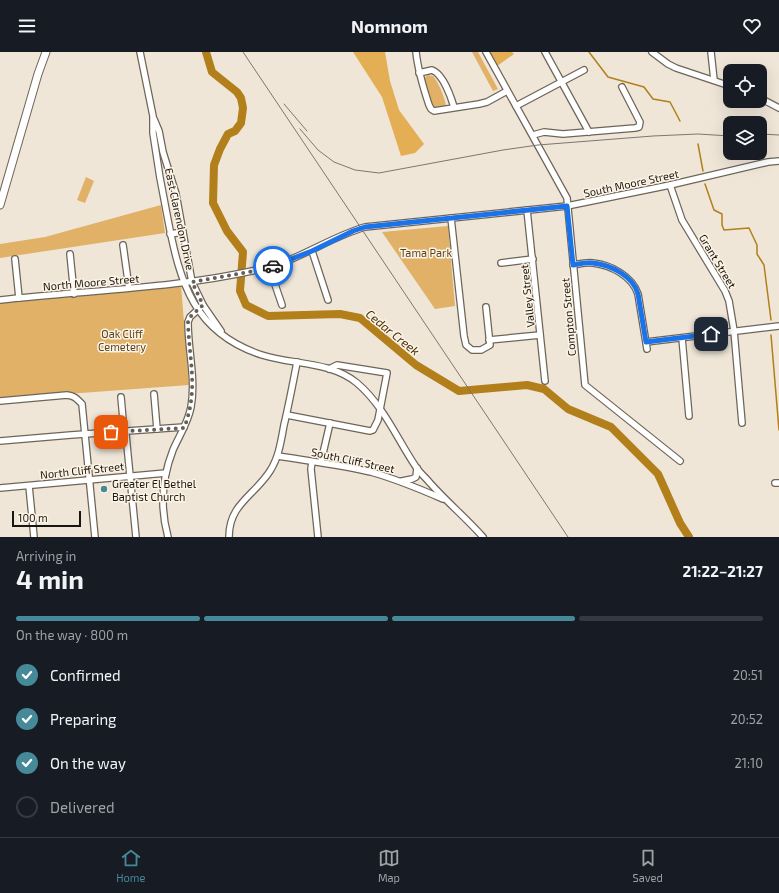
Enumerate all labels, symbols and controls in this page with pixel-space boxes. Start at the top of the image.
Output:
icon: menu [16,15,38,37]
text: Nomnom [351,15,428,37]
icon: heart [741,15,763,37]
map controls [723,64,767,160]
button: locate [723,64,767,108]
button: layers [723,116,767,160]
street label: East Clarendon Drive [163,167,197,271]
street label: South Moore Street [582,167,680,199]
street label: Grant Street [697,232,739,290]
courier [253,246,293,286]
park label: Tama Park [400,246,452,259]
icon: car [262,255,284,277]
street label: Valley Street [517,264,537,328]
street label: North Moore Street [42,271,140,293]
street label: Compton Street [558,277,578,357]
water label: Cedar Creek [363,306,423,358]
pin [694,317,728,351]
icon: home [700,323,722,345]
park label: Oak Cliff Cemetery [98,327,146,353]
pin [94,415,128,449]
icon: bag [100,421,122,443]
street label: South Cliff Street [310,445,396,475]
street label: North Cliff Street [39,459,125,481]
place label: Greater El Bethel Baptist Church [112,477,197,503]
marker: Greater El Bethel Baptist Church [99,484,109,494]
scale bar [12,509,81,528]
text: 100 m [18,511,48,524]
text: Arriving in [16,548,76,564]
text: 21:22–21:27 [682,562,763,580]
text: 4 min [16,563,84,594]
text: On the way · 800 m [16,627,128,643]
icon: check [16,664,38,686]
text: Confirmed [50,666,121,684]
text: 20:51 [733,667,763,683]
icon: check [16,708,38,730]
text: Preparing [50,710,116,728]
text: 20:52 [731,711,763,727]
icon: check [16,752,38,774]
text: On the way [50,754,126,772]
text: 21:10 [734,755,763,771]
text: Delivered [50,798,115,816]
tab: Home [116,847,145,884]
tab: Map [378,847,400,884]
tab: Saved [633,847,663,884]

